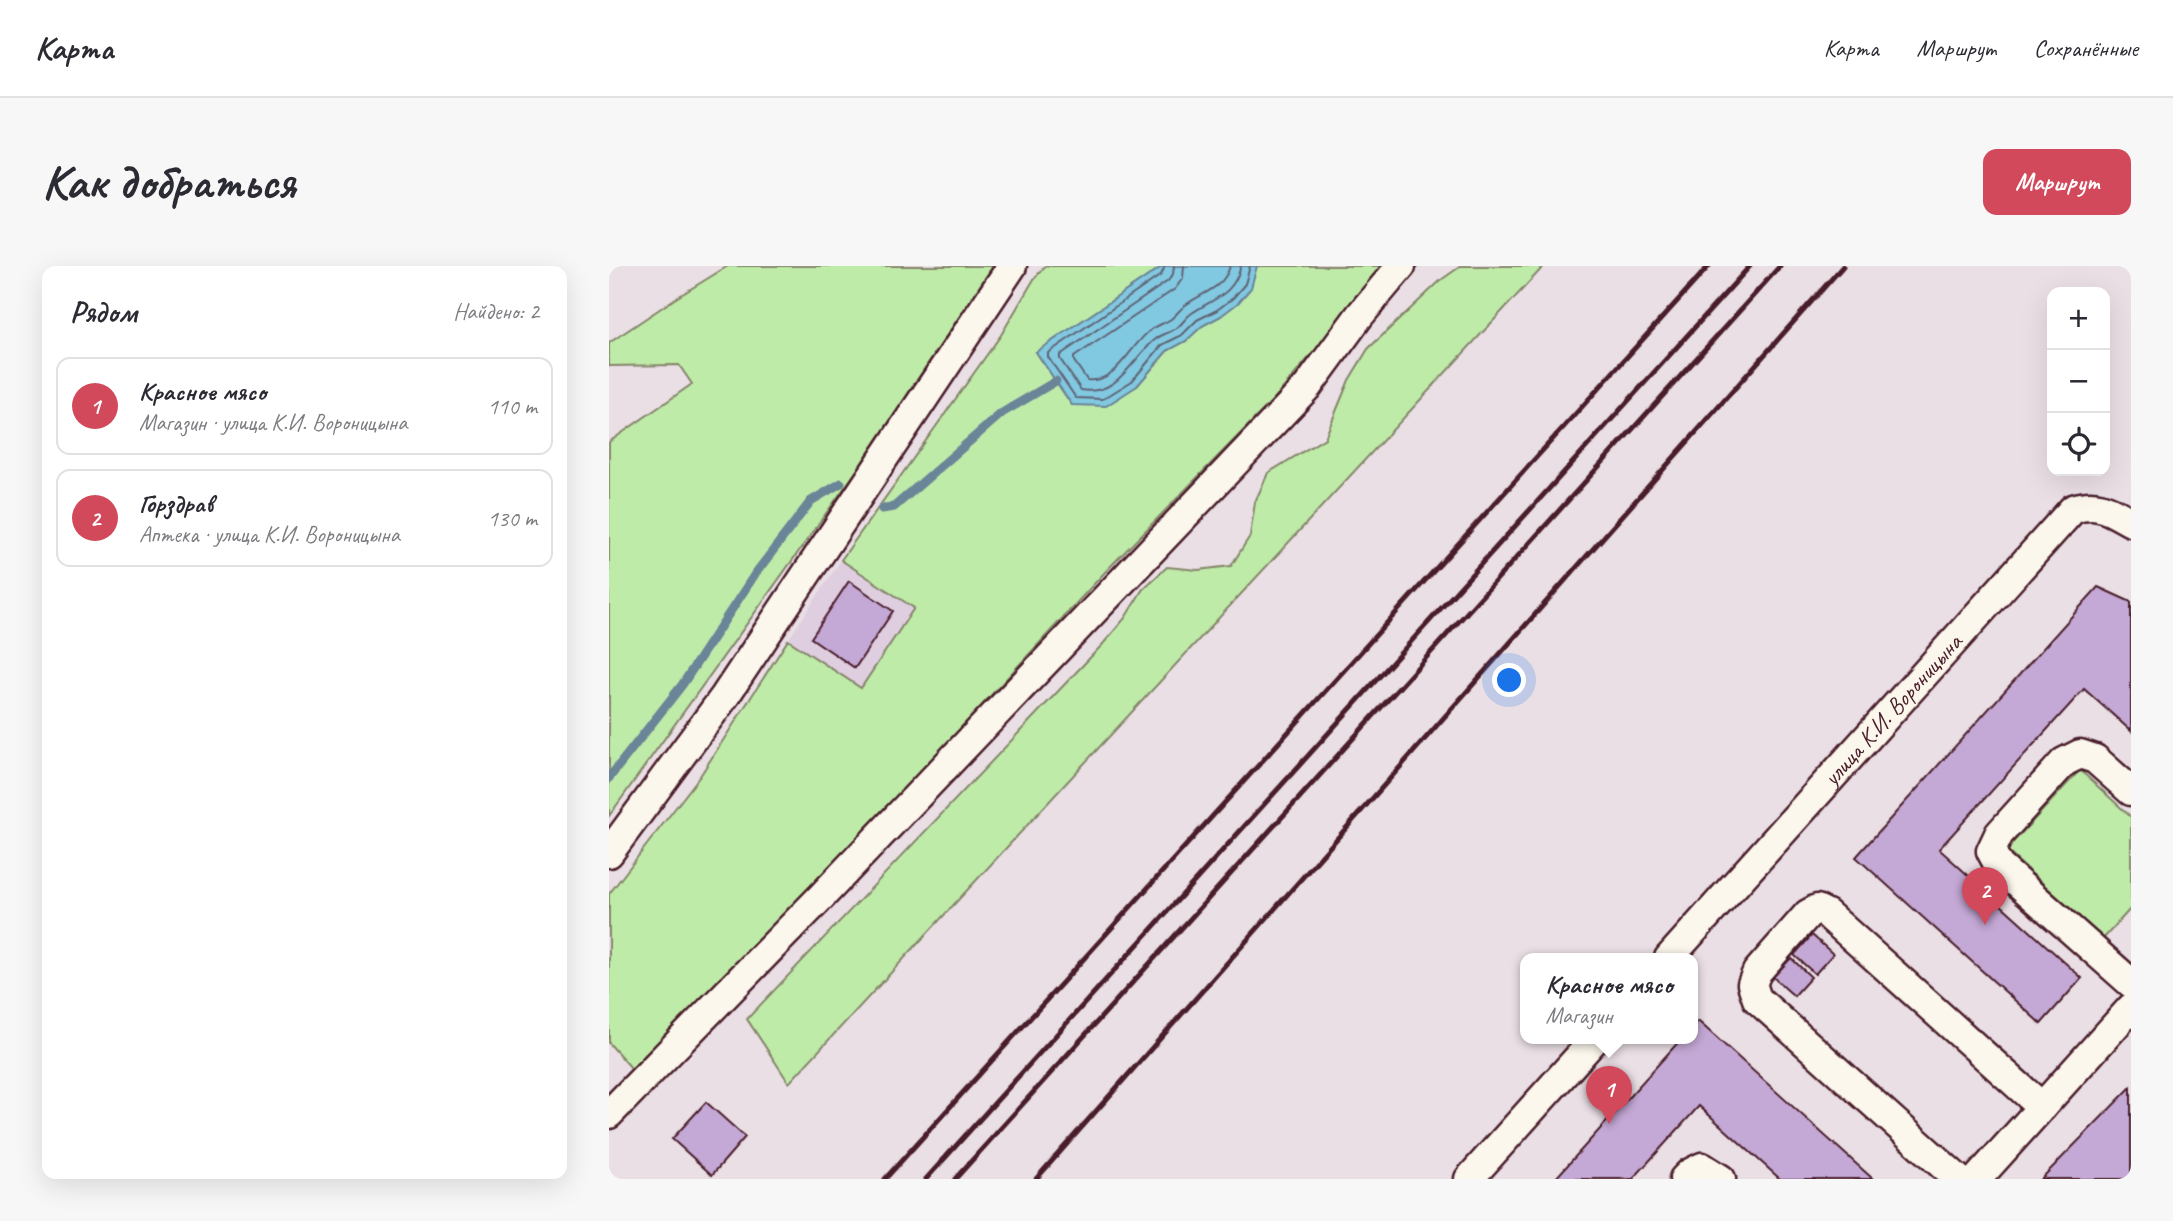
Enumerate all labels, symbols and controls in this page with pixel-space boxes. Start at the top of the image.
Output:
text: Карта [35,27,114,69]
text: Карта [1824,33,1879,63]
text: Маршрут [1917,33,1996,63]
text: Сохранённые [2034,33,2138,63]
button: Маршрут [1983,149,2131,215]
text: Как добраться [42,151,295,213]
map controls [2047,287,2110,476]
button: + [2047,287,2110,350]
text: Рядом [70,293,137,331]
text: Найдено: 2 [453,297,539,326]
button: − [2047,350,2110,413]
text: Красное мясо [139,375,266,408]
text: 1 [90,392,100,421]
text: 110 m [488,392,537,421]
text: Магазин · улица К.И. Вороницына [139,408,407,437]
button: locate [2047,413,2110,476]
text: Горздрав [139,487,213,520]
text: 2 [90,504,100,533]
text: 130 m [488,504,537,533]
text: Аптека · улица К.И. Вороницына [139,520,400,549]
street label: улица К.И. Вороницына [1815,626,1969,793]
your location [1492,663,1526,697]
pin: 2 [1962,867,2008,925]
popup [1520,953,1698,1044]
text: Красное мясо [1545,968,1673,1001]
text: Магазин [1545,1001,1612,1030]
pin: 1 [1586,1066,1632,1124]

